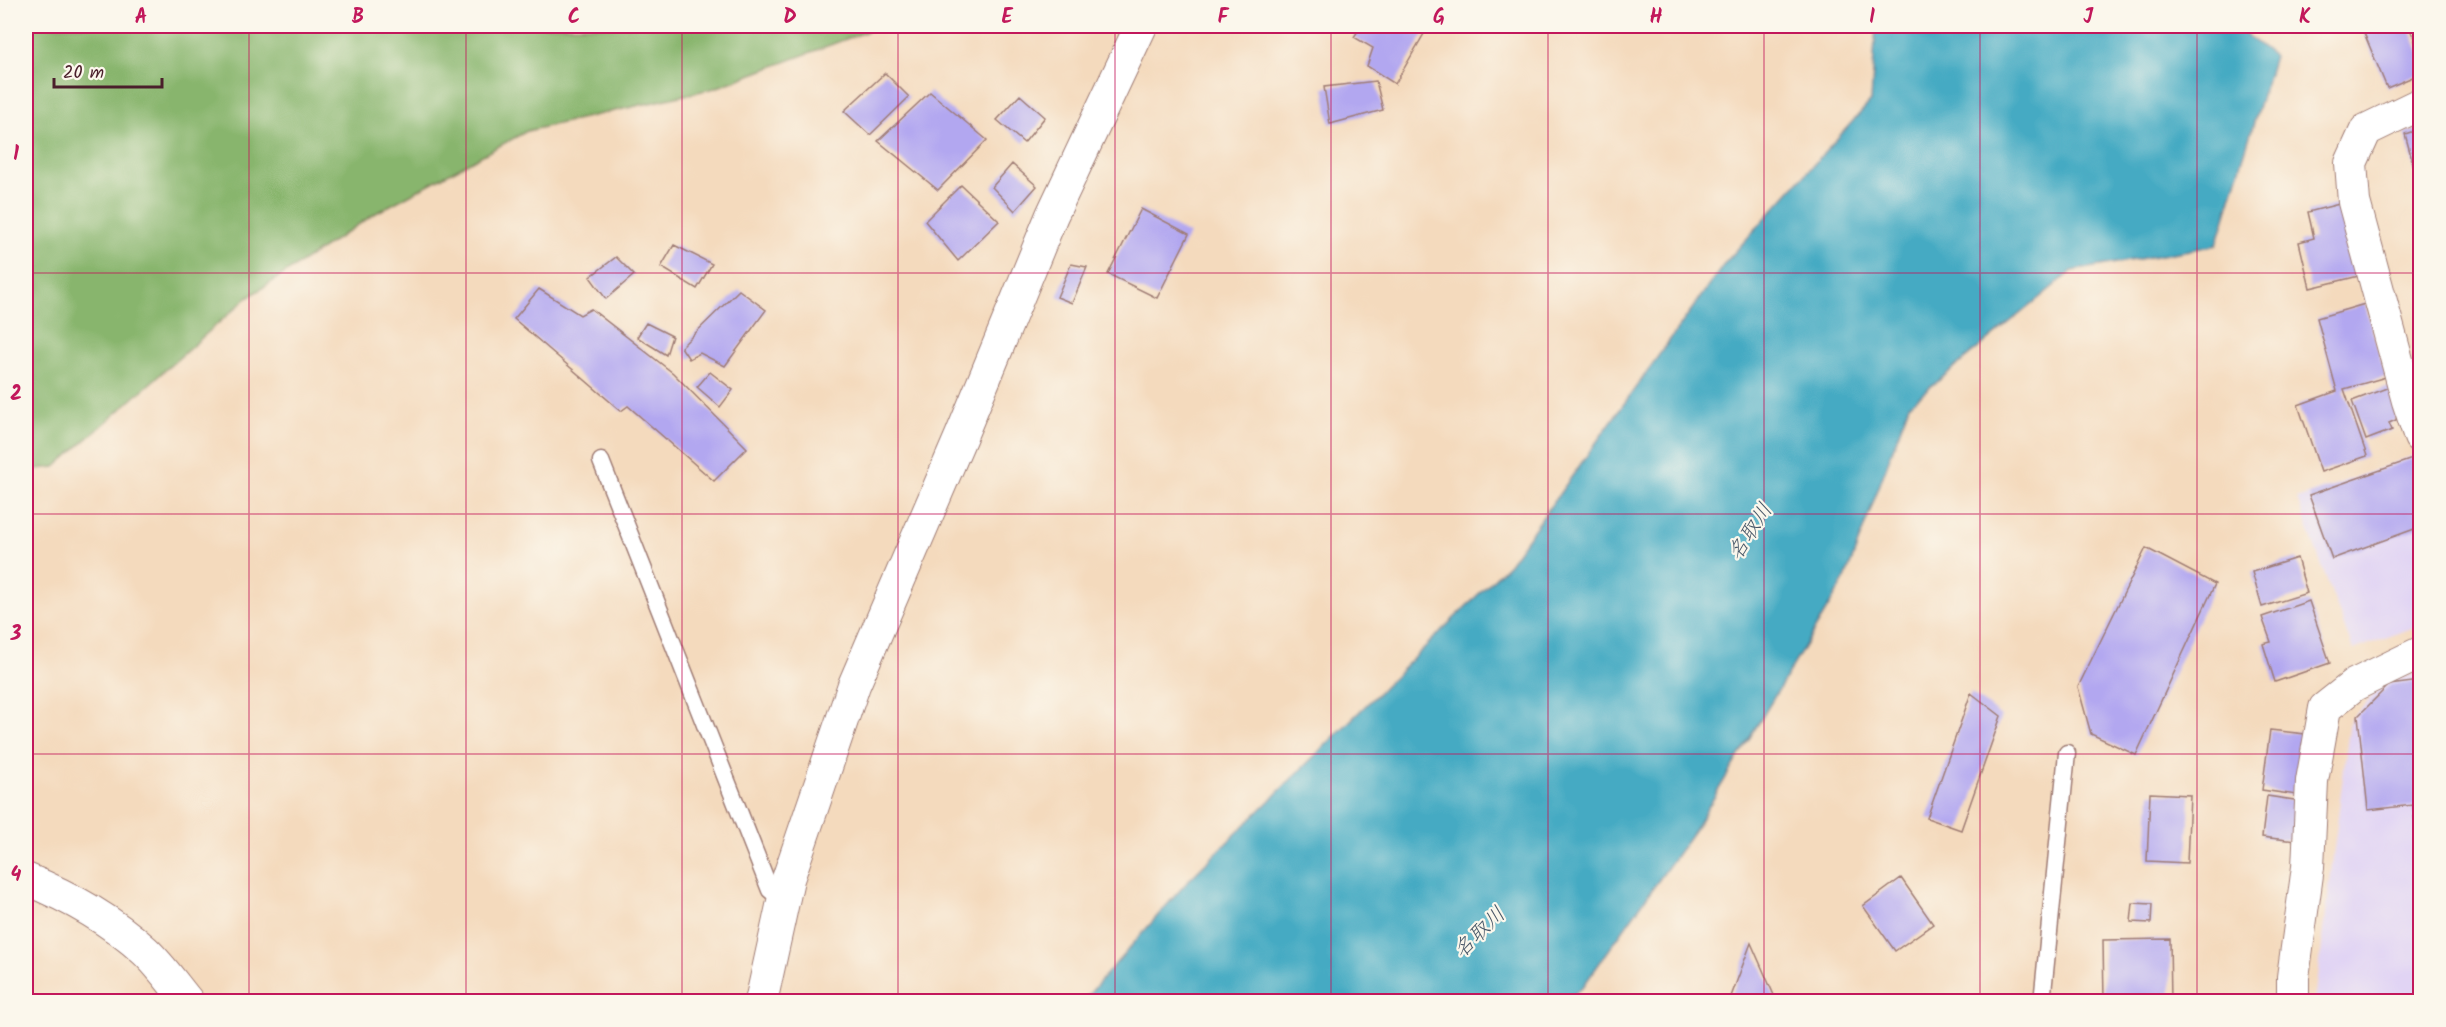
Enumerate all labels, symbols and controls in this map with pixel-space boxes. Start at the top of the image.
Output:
text: A [135,2,147,34]
text: B [352,2,364,34]
text: C [568,2,580,34]
text: D [783,2,797,34]
text: E [1001,2,1013,34]
text: F [1218,2,1230,34]
text: G [1433,2,1445,34]
text: H [1649,2,1663,34]
text: I [1869,2,1875,34]
text: J [2083,2,2094,34]
text: K [2299,2,2311,34]
scale bar [54,51,162,89]
text: 20 m [63,59,104,88]
text: 1 [13,139,19,171]
text: 2 [10,379,22,411]
water label: 名取川 [1720,497,1782,567]
text: 3 [10,619,22,651]
text: 4 [11,860,22,892]
water label: 名取川 [1446,899,1514,967]

